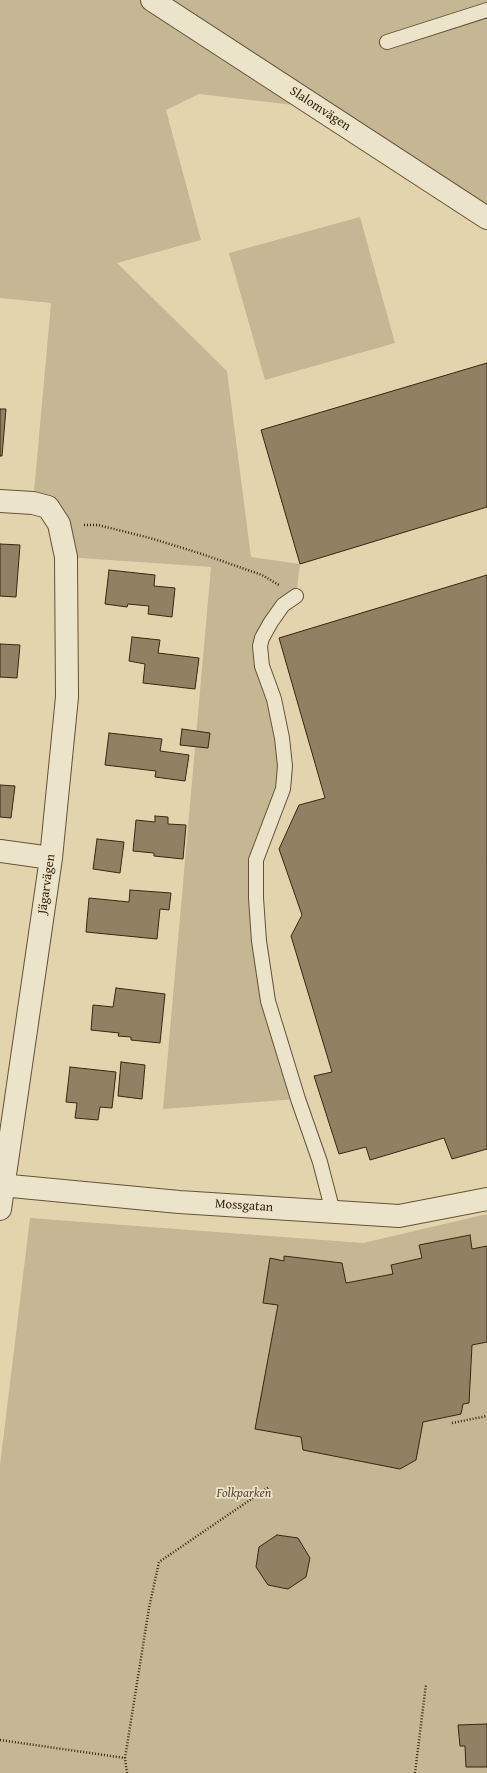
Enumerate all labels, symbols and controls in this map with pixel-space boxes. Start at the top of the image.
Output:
street label: Slalomvägen [287,84,353,134]
street label: Jägarvägen [35,853,59,915]
street label: Mossgatan [214,1196,274,1216]
park label: Folkparken [217,1486,271,1502]

